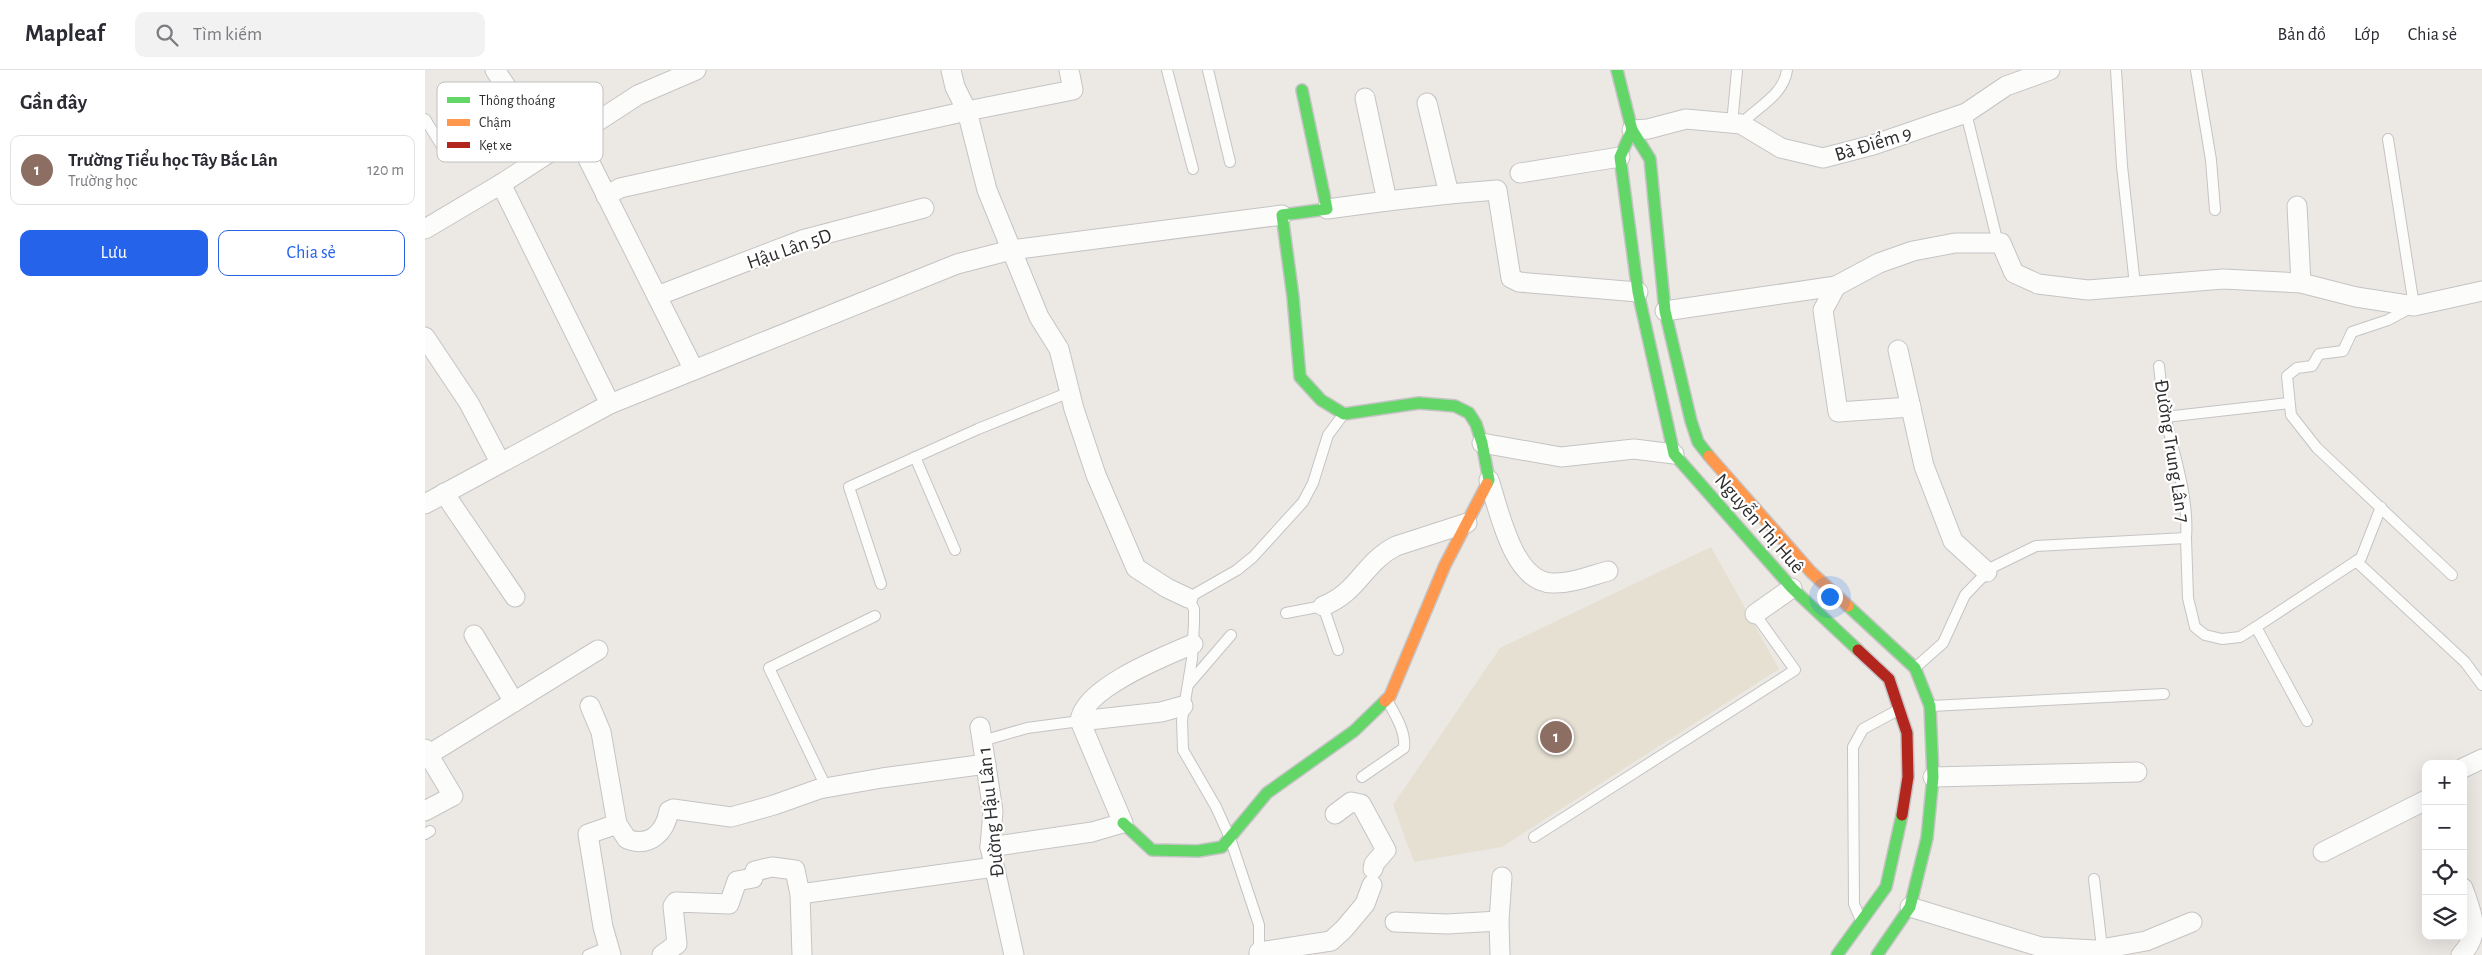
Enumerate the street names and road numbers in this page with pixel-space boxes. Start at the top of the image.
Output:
street label: Bà Điểm 9 [1832,123,1914,165]
street label: Hậu Lân 5D [744,225,834,273]
street label: Đường Trung Lân 7 [2151,378,2193,524]
street label: Nguyễn Thị Huê [1711,470,1808,577]
street label: Đường Hậu Lân 1 [974,746,1008,878]

